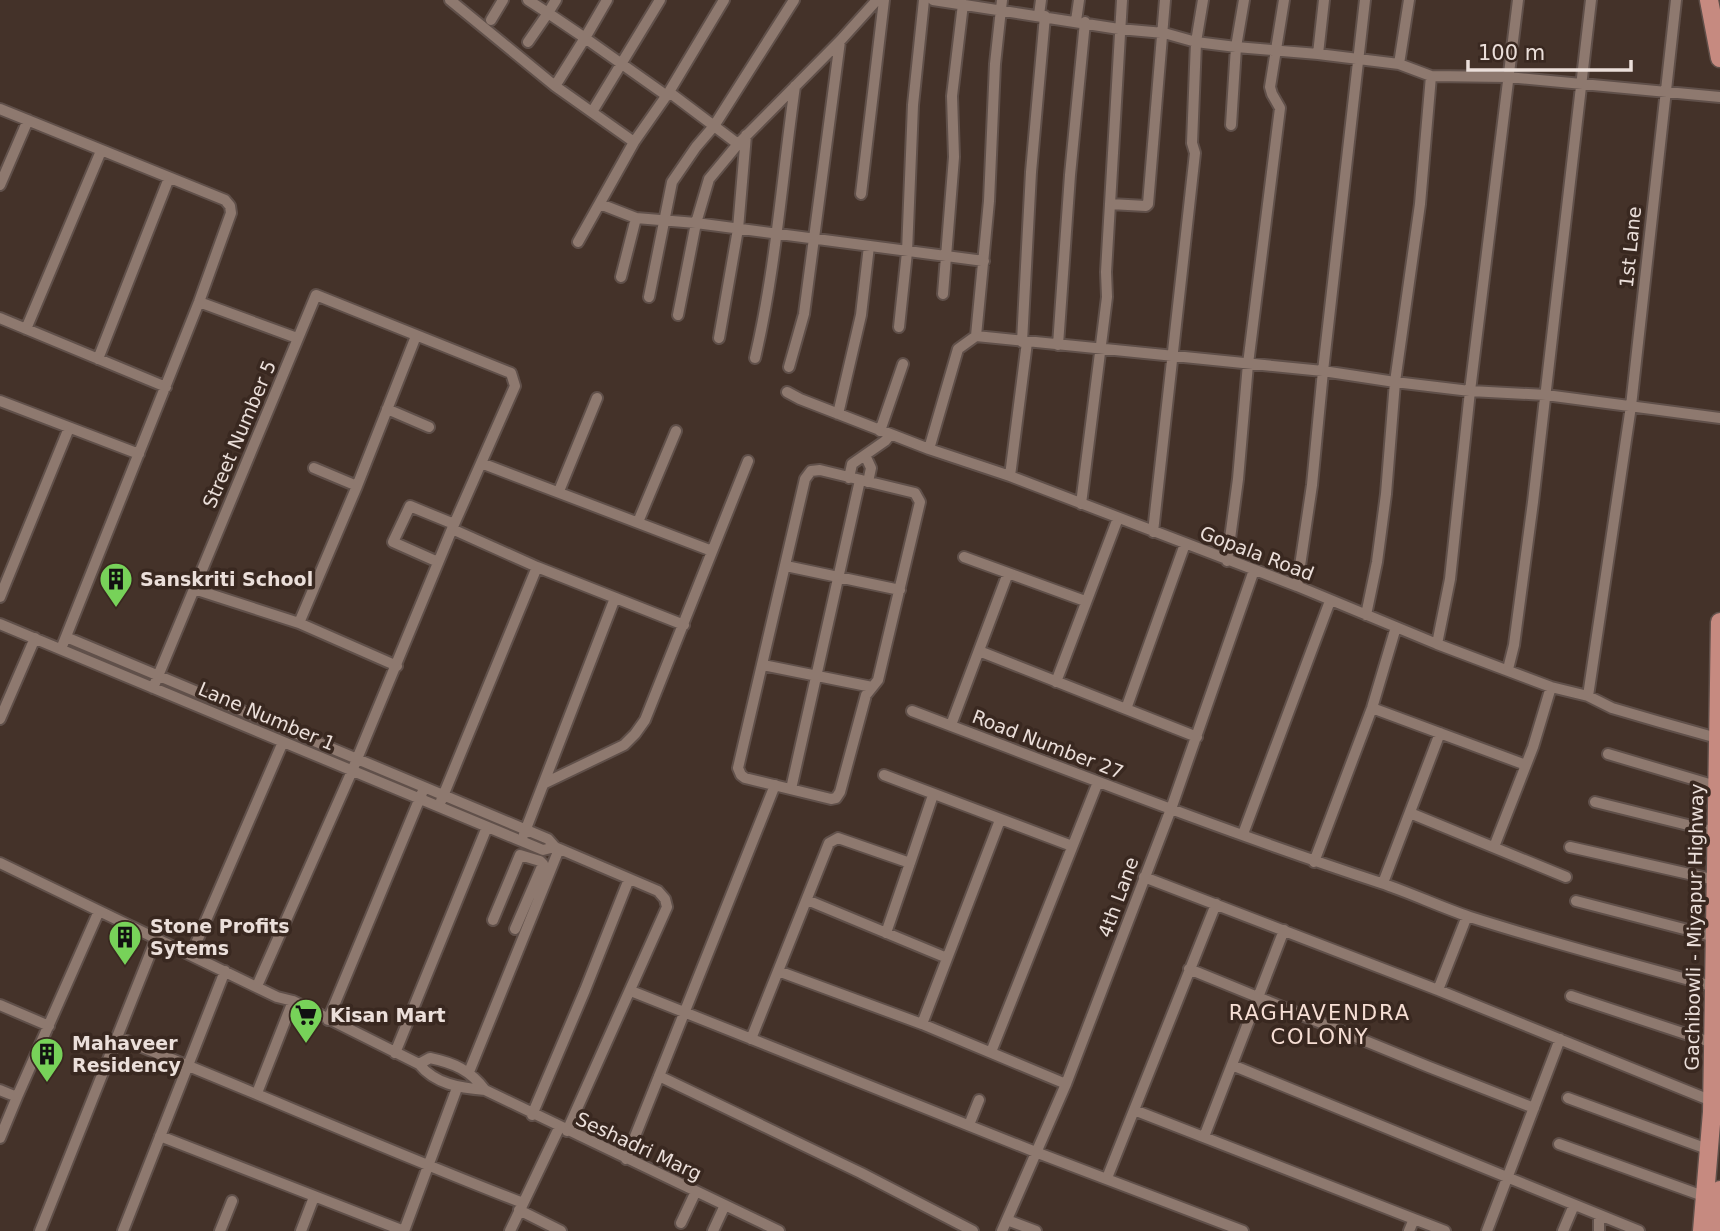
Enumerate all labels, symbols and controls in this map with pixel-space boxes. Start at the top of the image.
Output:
scale bar [1468,28,1631,72]
text: 100 m [1478,41,1545,65]
street label: 1st Lane [1615,205,1645,289]
street label: Street Number 5 [198,357,280,511]
street label: Gopala Road [1197,521,1317,585]
building icon: Sanskriti School [97,560,135,609]
place label: Sanskriti School [140,568,313,590]
street label: Lane Number 1 [195,677,339,755]
street label: Road Number 27 [969,705,1127,783]
street label: Gachibowli - Miyapur Highway [1680,783,1708,1071]
street label: 4th Lane [1093,854,1143,940]
place label: Stone Profits Sytems [150,915,290,959]
building icon: Stone Profits Sytems [106,918,144,967]
supermarket icon: Kisan Mart [287,996,325,1045]
district label: RAGHAVENDRA COLONY [1229,1001,1411,1049]
place label: Kisan Mart [330,1004,446,1026]
place label: Mahaveer Residency [72,1032,182,1076]
building icon: Mahaveer Residency [28,1035,66,1084]
street label: Seshadri Marg [573,1107,705,1185]

